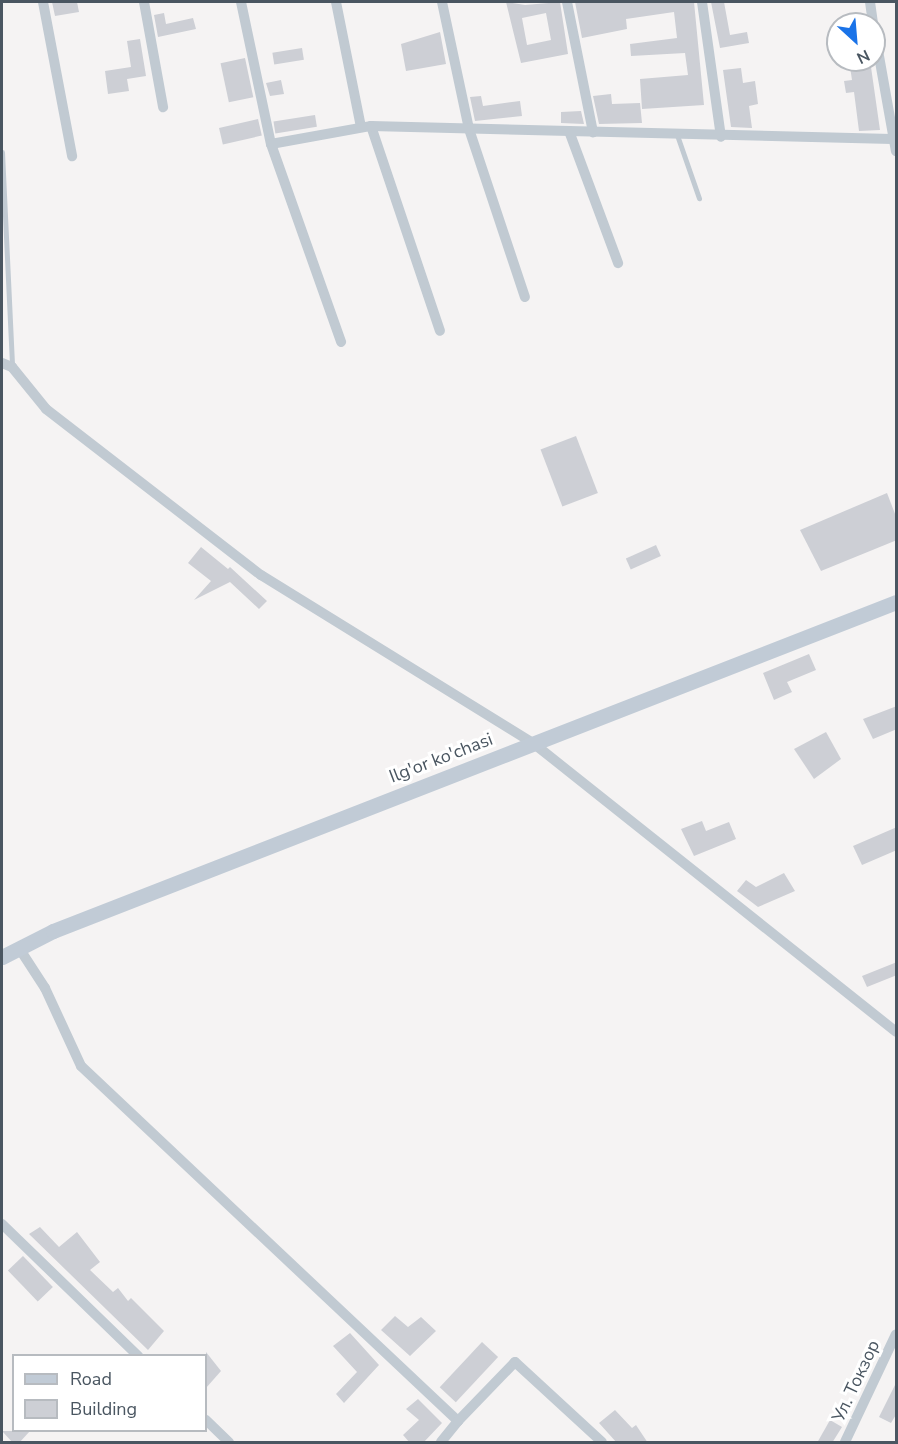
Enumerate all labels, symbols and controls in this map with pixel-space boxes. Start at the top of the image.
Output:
north arrow [826,12,886,72]
text: N [853,44,873,69]
street label: Ilg'or ko'chasi [386,728,496,788]
street label: Ул. Токзор [828,1337,884,1425]
legend [12,1354,207,1432]
text: Road [70,1367,112,1391]
text: Building [70,1397,137,1421]

